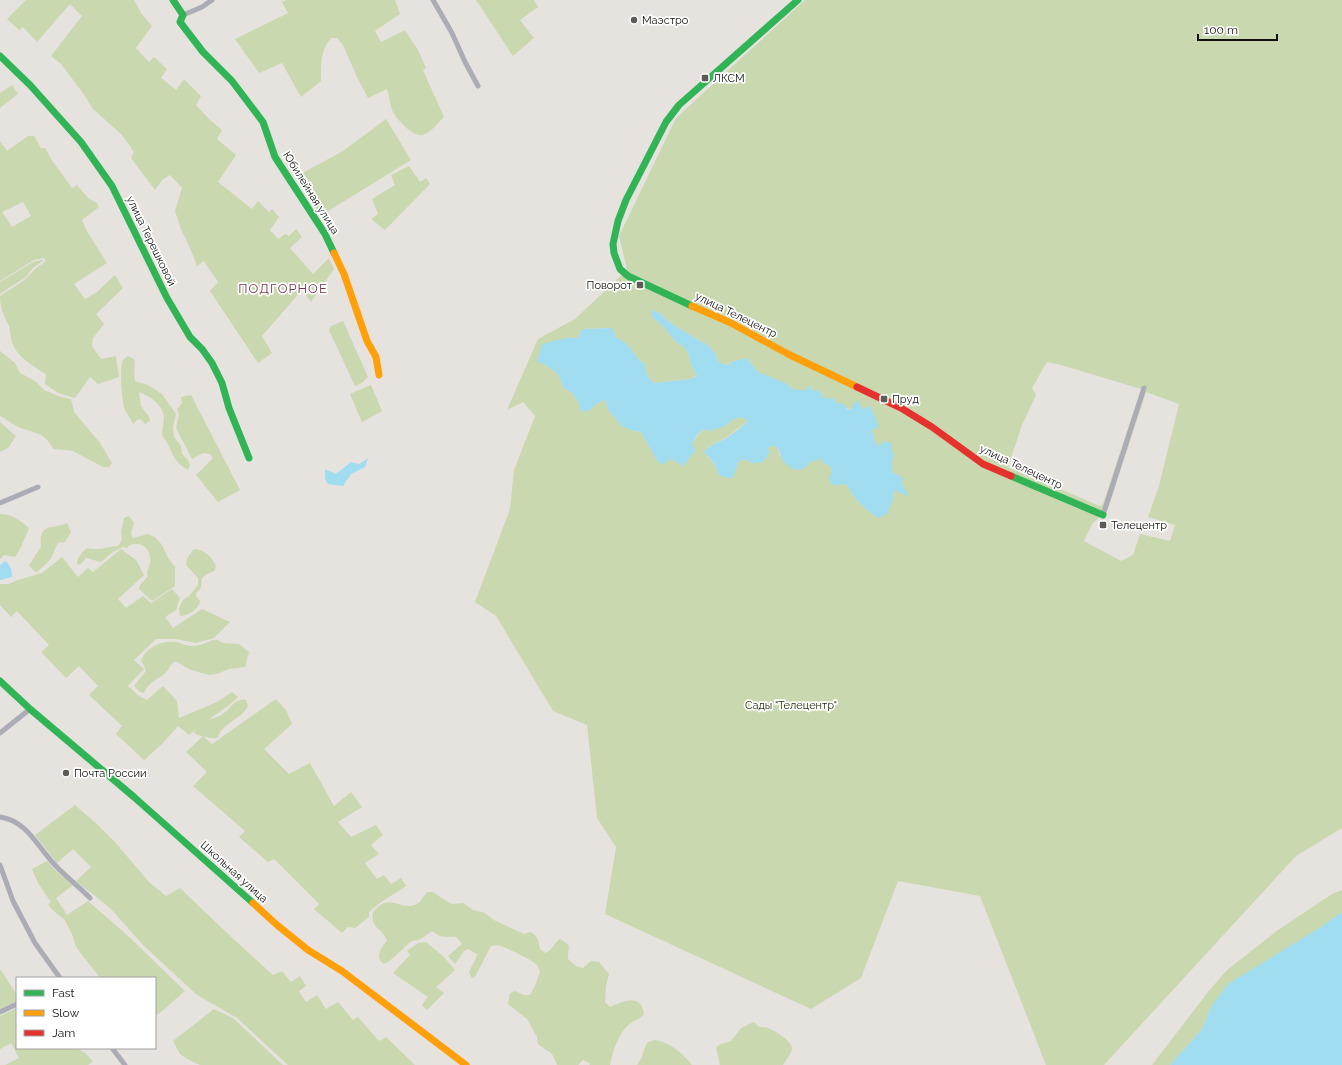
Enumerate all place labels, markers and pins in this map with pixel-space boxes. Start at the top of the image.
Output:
place label: Маэстро [642,14,689,27]
marker: Маэстро [629,15,639,25]
place label: ЛКСМ [713,72,745,85]
marker: ЛКСМ [700,73,710,83]
place label: Поворот [587,279,633,292]
marker: Поворот [635,280,645,290]
place label: Пруд [892,393,919,406]
marker: Пруд [879,394,889,404]
place label: Телецентр [1111,519,1167,532]
marker: Телецентр [1098,520,1108,530]
place label: Почта России [74,767,147,780]
marker: Почта России [61,768,71,778]

